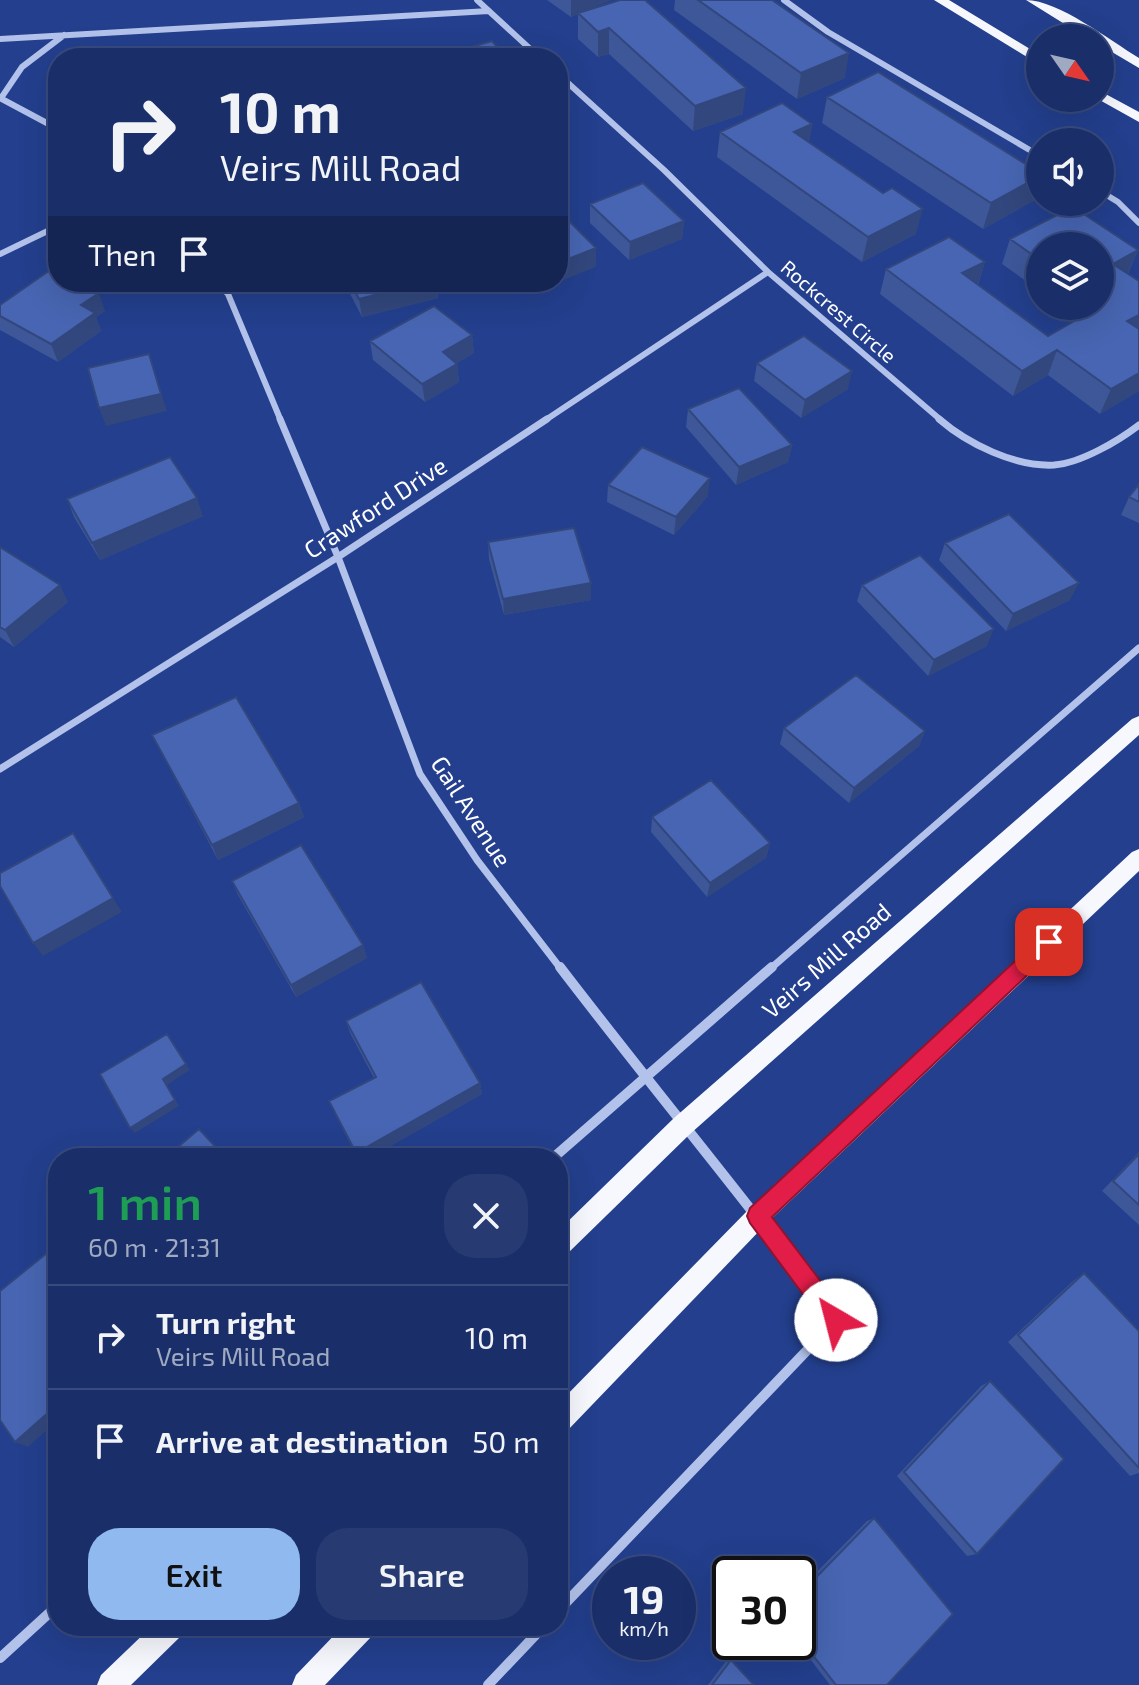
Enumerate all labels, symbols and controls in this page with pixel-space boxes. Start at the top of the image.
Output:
north arrow [1026,24,1114,112]
map controls [1026,24,1114,320]
text: 10 m [220,77,341,144]
icon: right [88,80,192,184]
button: sound [1026,128,1114,216]
text: Veirs Mill Road [220,145,462,188]
icon: arrive [172,232,216,276]
button: layers [1026,232,1114,320]
text: Then [88,236,156,272]
street label: Rockcrest Circle [777,255,901,367]
street label: Crawford Drive [298,450,452,564]
street label: Gail Avenue [426,750,518,872]
street label: Veirs Mill Road [756,896,896,1024]
pin [1015,908,1083,976]
icon: arrive [1027,920,1071,964]
text: 1 min [88,1172,202,1230]
button: close [444,1174,528,1258]
text: 60 m · 21:31 [88,1231,221,1262]
position arrow [794,1278,878,1362]
text: Turn right [156,1304,296,1340]
icon: right [88,1315,132,1359]
text: 10 m [465,1319,528,1355]
text: Veirs Mill Road [156,1340,330,1371]
icon: arrive [88,1419,132,1463]
text: Arrive at destination [156,1423,448,1459]
text: 50 m [472,1423,539,1459]
button: Exit [88,1528,300,1620]
button: Share [316,1528,528,1620]
speed limit sign: 30 [712,1556,816,1660]
text: 19 [624,1574,664,1622]
text: km/h [619,1616,669,1640]

